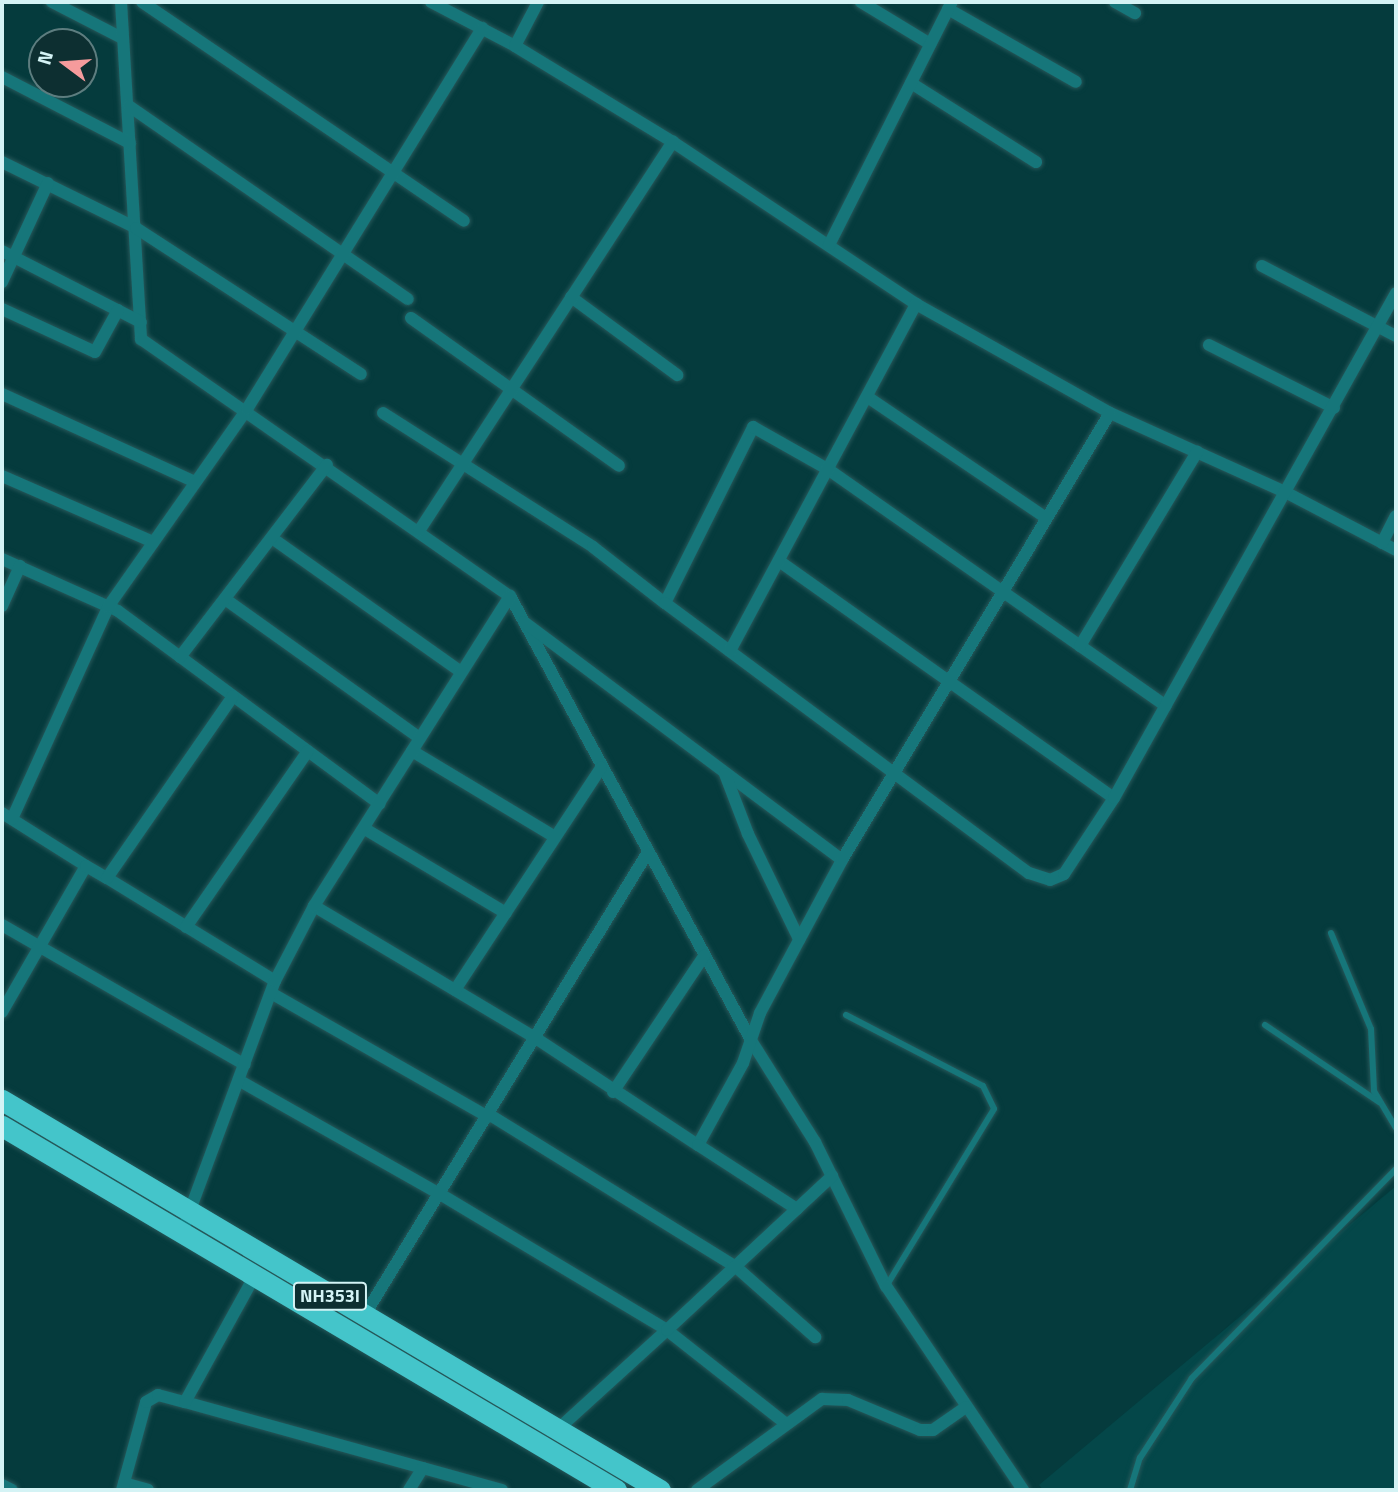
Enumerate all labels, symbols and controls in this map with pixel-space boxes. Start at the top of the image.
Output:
north arrow [28,28,98,98]
text: N [28,47,60,68]
road number: NH353I [292,1282,368,1310]

